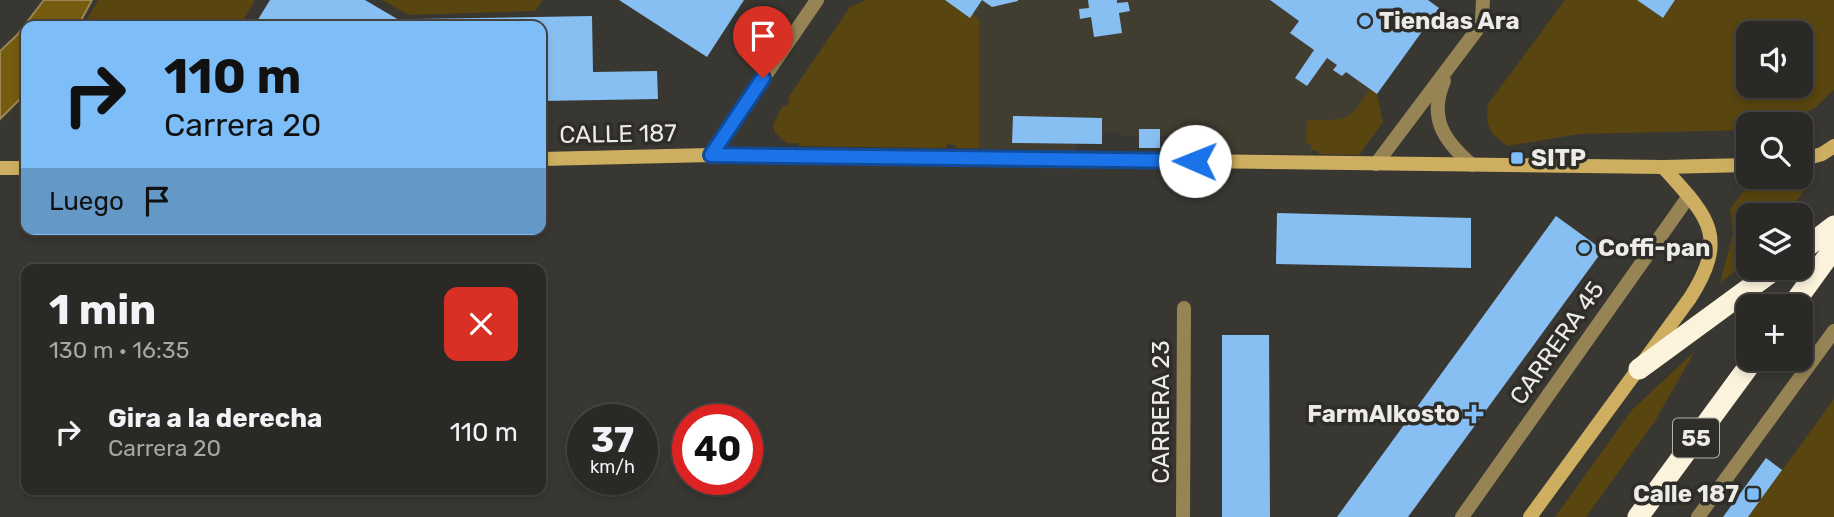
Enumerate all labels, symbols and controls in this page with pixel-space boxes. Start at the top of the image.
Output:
pin [733,6,793,78]
place label: Tiendas Ara [1379,7,1520,35]
marker: Tiendas Ara [1357,13,1373,29]
icon: arrive [744,17,782,55]
map controls [1736,21,1813,371]
button: sound [1736,21,1813,98]
text: 110 m [164,47,301,105]
icon: right [49,49,140,140]
text: Carrera 20 [164,106,321,144]
button: search [1736,112,1813,189]
street label: CALLE 187 [559,119,677,149]
position arrow [1158,124,1232,198]
place label: SITP [1531,144,1586,172]
marker: SITP [1509,150,1525,166]
icon: arrive [138,182,176,220]
text: Luego [49,186,124,217]
button: layers [1736,203,1813,280]
place label: Coffi-pan [1598,234,1711,262]
marker: Coffi-pan [1576,240,1592,256]
street label: CARRERA 45 [1504,276,1610,410]
text: 1 min [49,285,156,335]
button: close [444,287,518,361]
button: + [1736,294,1813,371]
text: 130 m · 16:35 [49,336,189,364]
street label: CARRERA 23 [1147,340,1175,484]
place label: FarmAlkosto [1307,400,1460,428]
text: Gira a la derecha [108,403,322,434]
speed limit sign: 40 [672,404,763,495]
marker: FarmAlkosto [1466,406,1482,422]
icon: right [49,413,87,451]
text: 110 m [450,417,518,448]
road number: 55 [1673,418,1719,458]
text: 37 [591,419,634,461]
text: Carrera 20 [108,434,221,462]
text: km/h [590,456,635,478]
place label: Calle 187 [1633,480,1739,508]
marker: Calle 187 [1745,486,1761,502]

